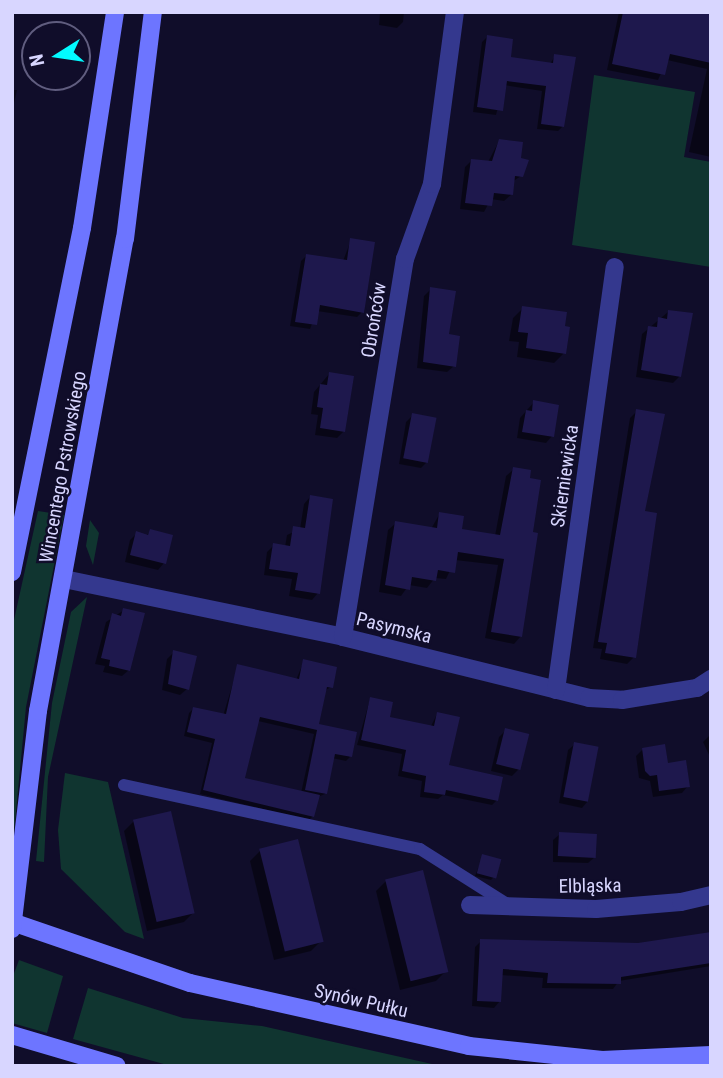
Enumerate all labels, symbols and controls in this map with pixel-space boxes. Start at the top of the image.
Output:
north arrow [21,21,91,91]
text: N [24,52,49,68]
street label: Obrońców [357,281,391,359]
street label: Wincentego Pstrowskiego [35,369,91,565]
street label: Skierniewicka [547,423,583,529]
street label: Pasymska [354,608,434,648]
street label: Elbląska [558,874,622,898]
street label: Synów Pułku [312,979,410,1023]

